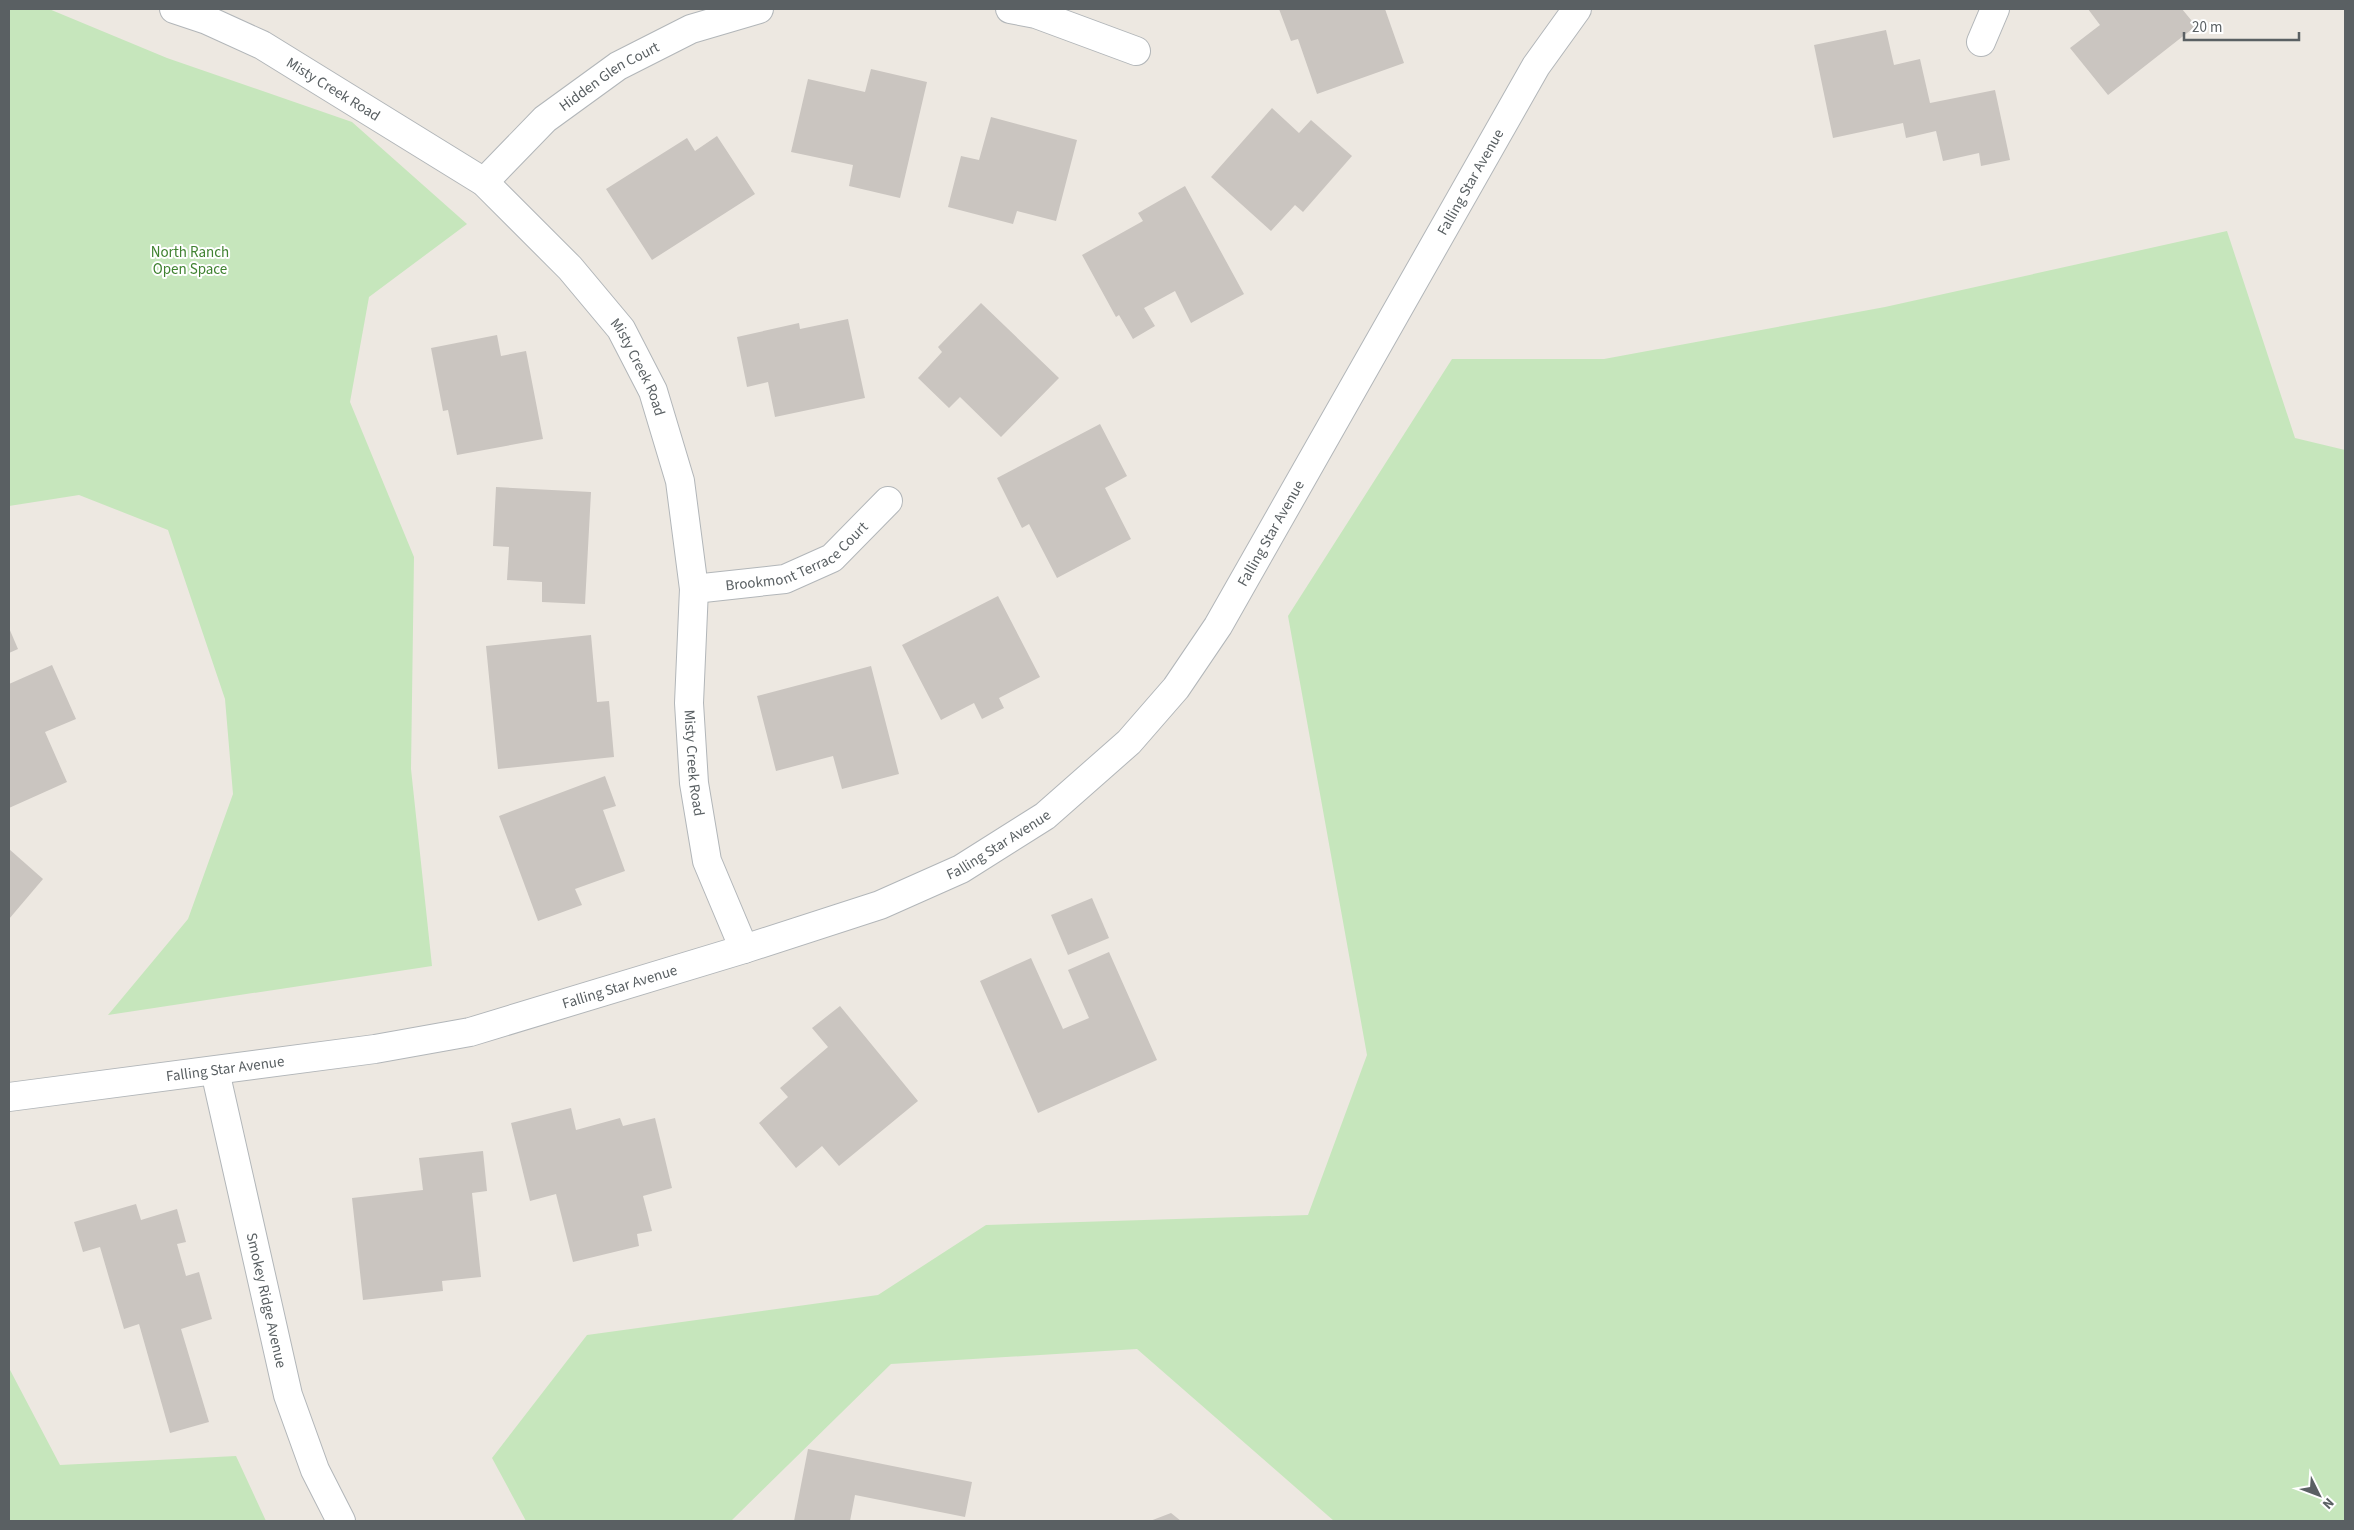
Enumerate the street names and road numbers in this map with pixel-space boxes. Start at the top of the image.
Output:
street label: Hidden Glen Court [555,37,663,116]
street label: Misty Creek Road [282,52,384,126]
street label: Falling Star Avenue [1432,125,1509,239]
street label: Misty Creek Road [605,314,670,419]
street label: Falling Star Avenue [1233,476,1310,590]
street label: Brookmont Terrace Court [724,517,873,596]
street label: Misty Creek Road [678,709,709,818]
street label: Falling Star Avenue [943,805,1056,885]
street label: Falling Star Avenue [560,960,680,1014]
street label: Falling Star Avenue [165,1051,286,1087]
street label: Smokey Ridge Avenue [241,1231,292,1370]

